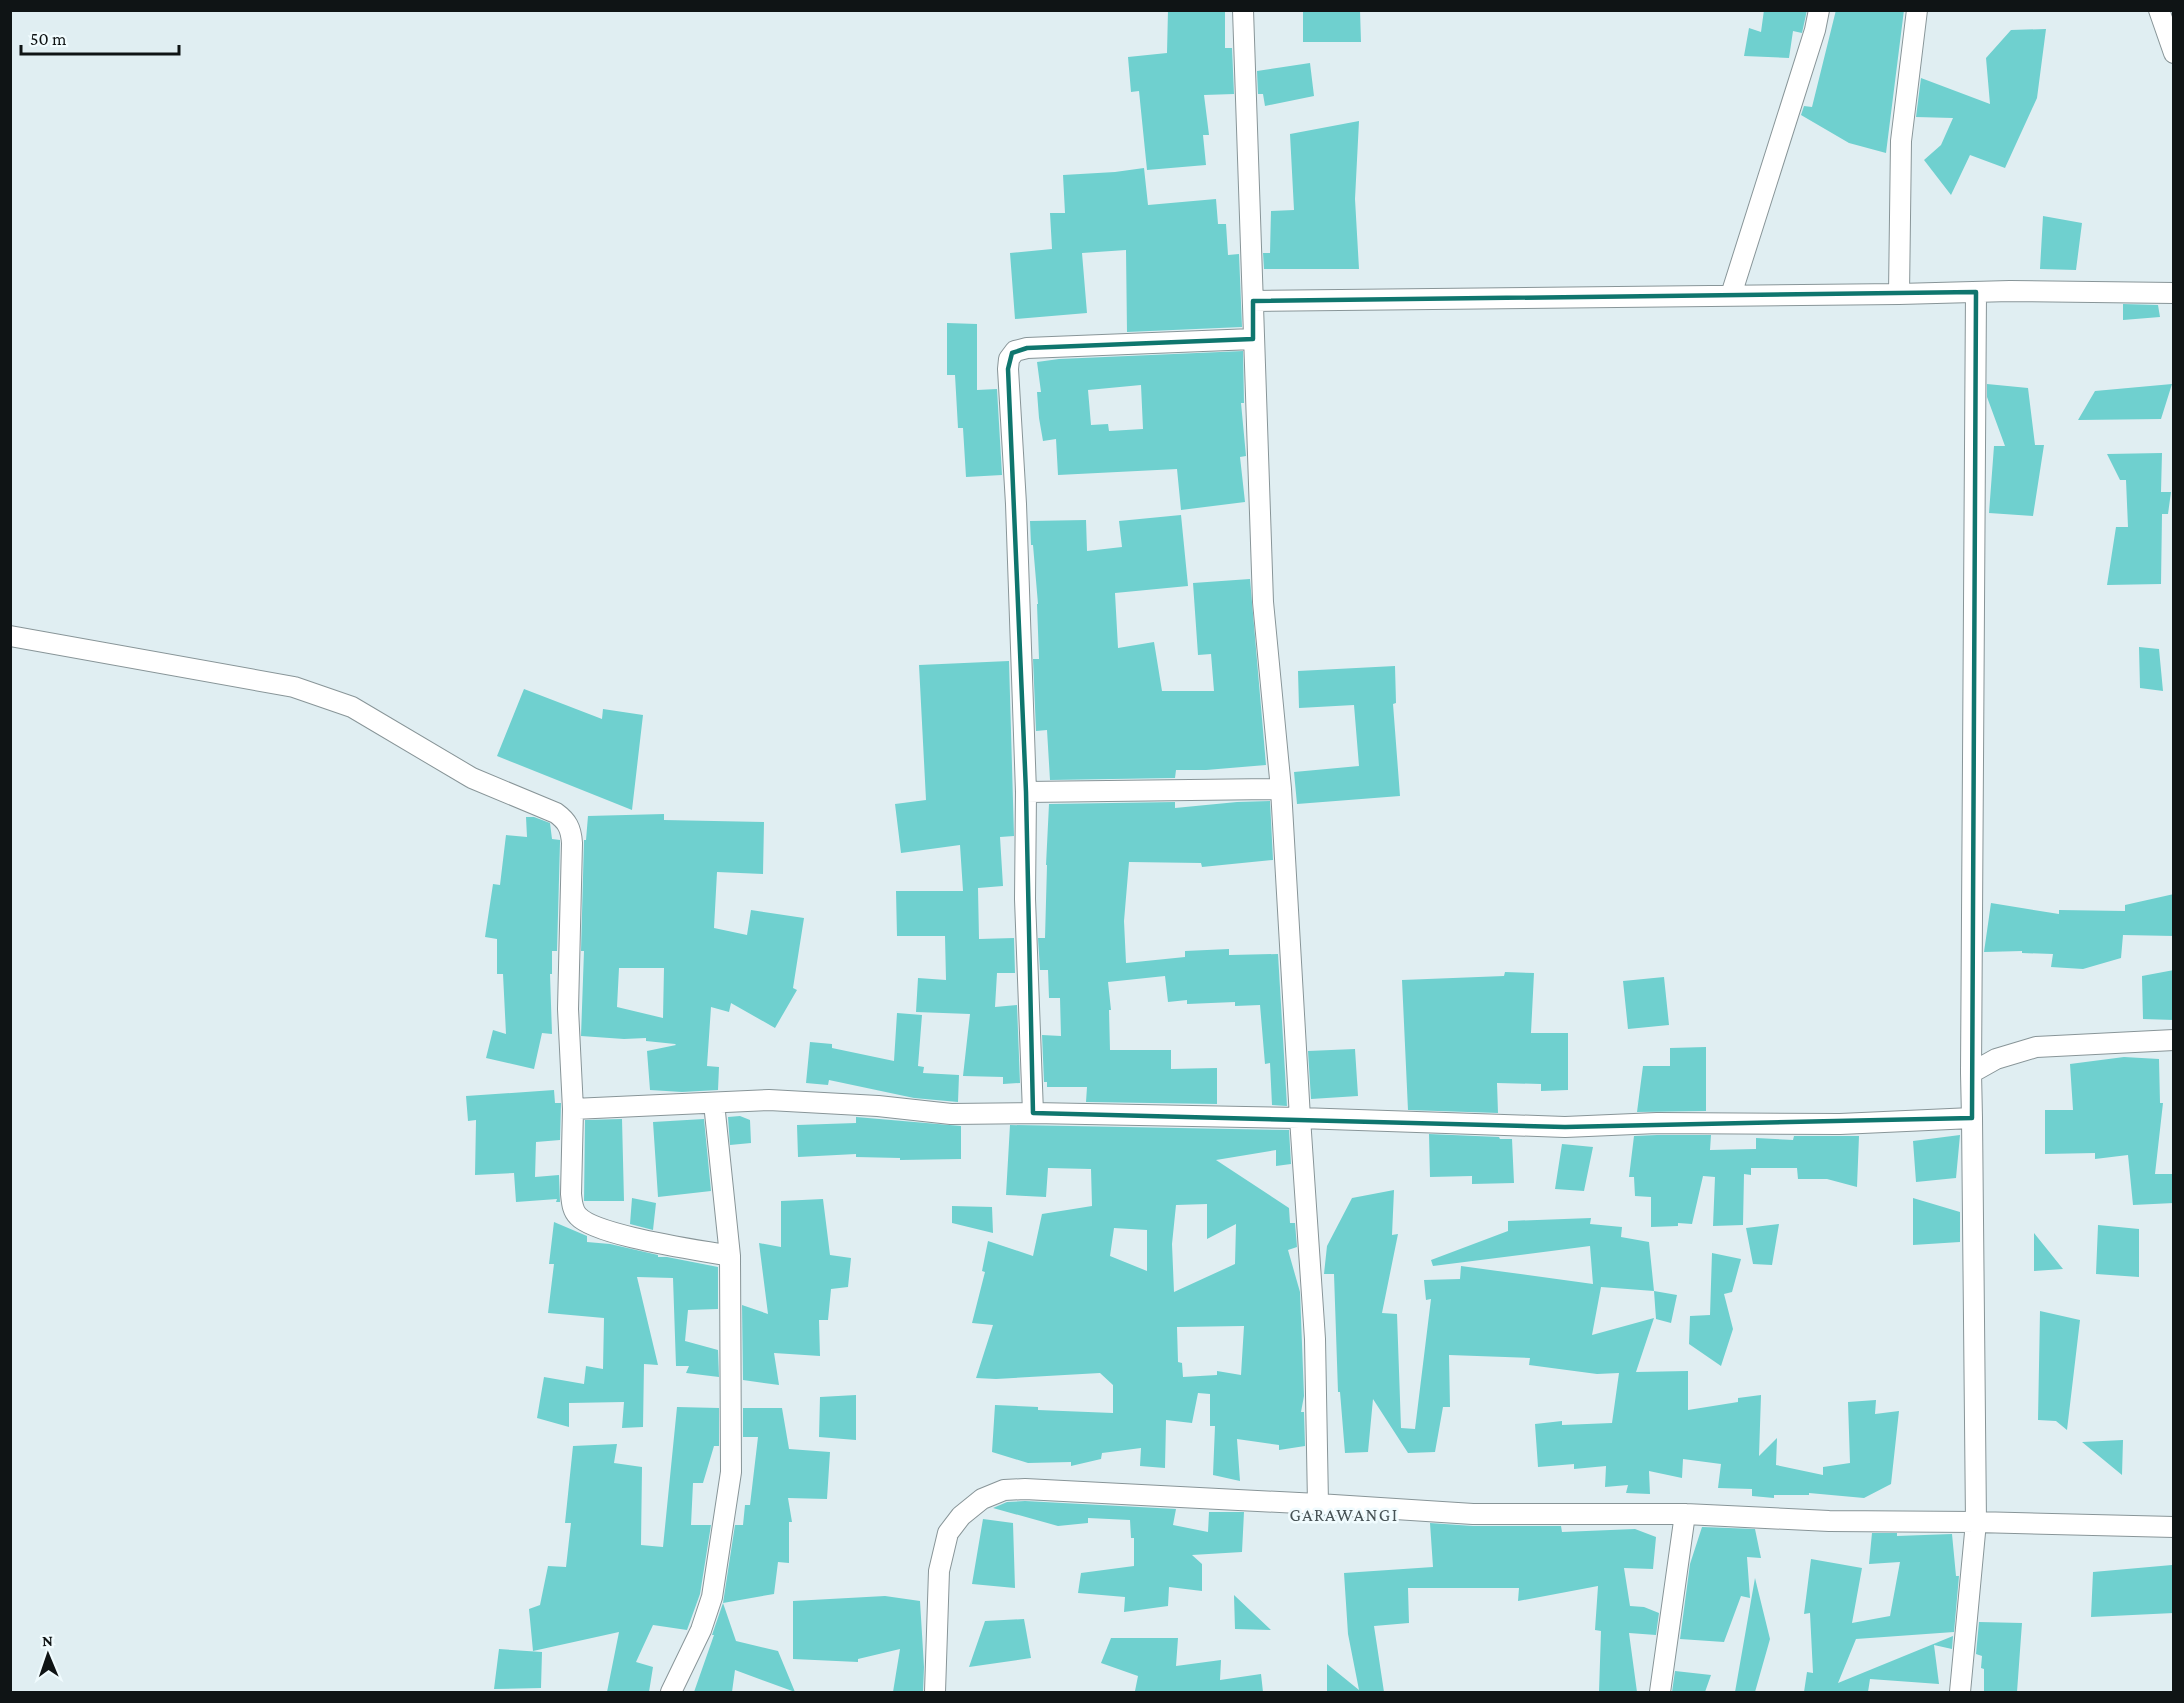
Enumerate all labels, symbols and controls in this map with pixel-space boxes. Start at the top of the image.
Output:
scale bar [21,18,178,56]
text: 50 m [30,29,67,49]
district label: GARAWANGI [1289,1505,1399,1525]
north arrow [18,1625,78,1685]
text: N [42,1632,53,1649]

